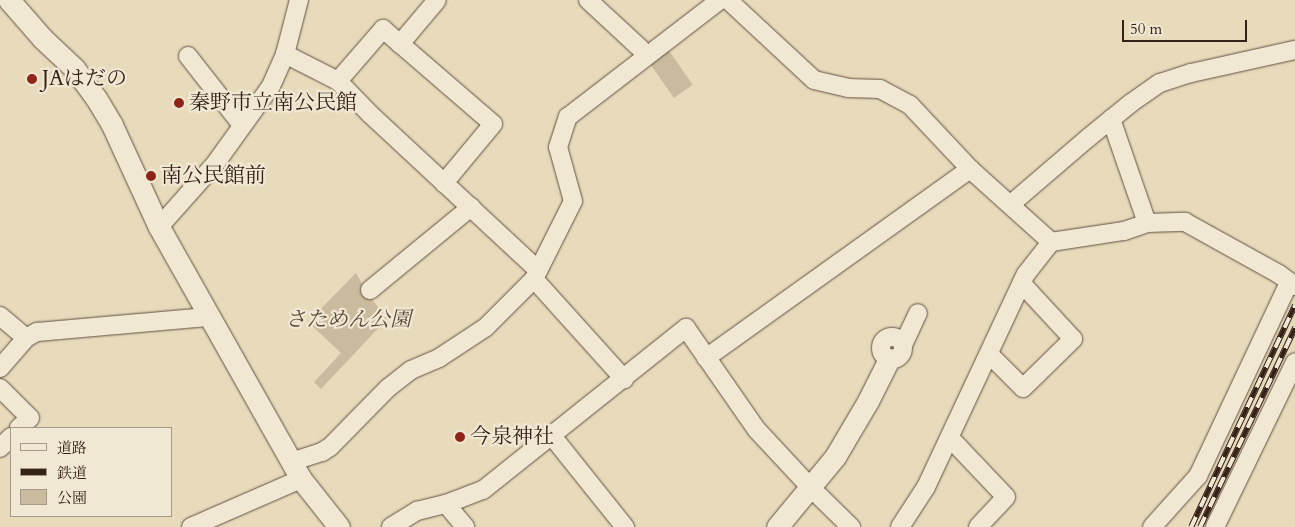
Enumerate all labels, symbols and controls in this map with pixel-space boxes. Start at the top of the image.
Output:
scale bar [1125,10,1250,42]
text: 50 m [1130,19,1162,39]
place label: JAはだの [42,66,127,92]
marker: JAはだの [26,73,38,85]
place label: 秦野市立南公民館 [189,90,357,116]
marker: 秦野市立南公民館 [173,97,185,109]
place label: 南公民館前 [161,163,266,189]
marker: 南公民館前 [145,170,157,182]
park label: さためん公園 [285,307,411,333]
place label: 今泉神社 [470,424,554,450]
legend [10,427,172,517]
marker: 今泉神社 [454,431,466,443]
text: 道路 [57,438,87,458]
text: 鉄道 [57,463,87,483]
text: 公園 [57,488,87,508]

